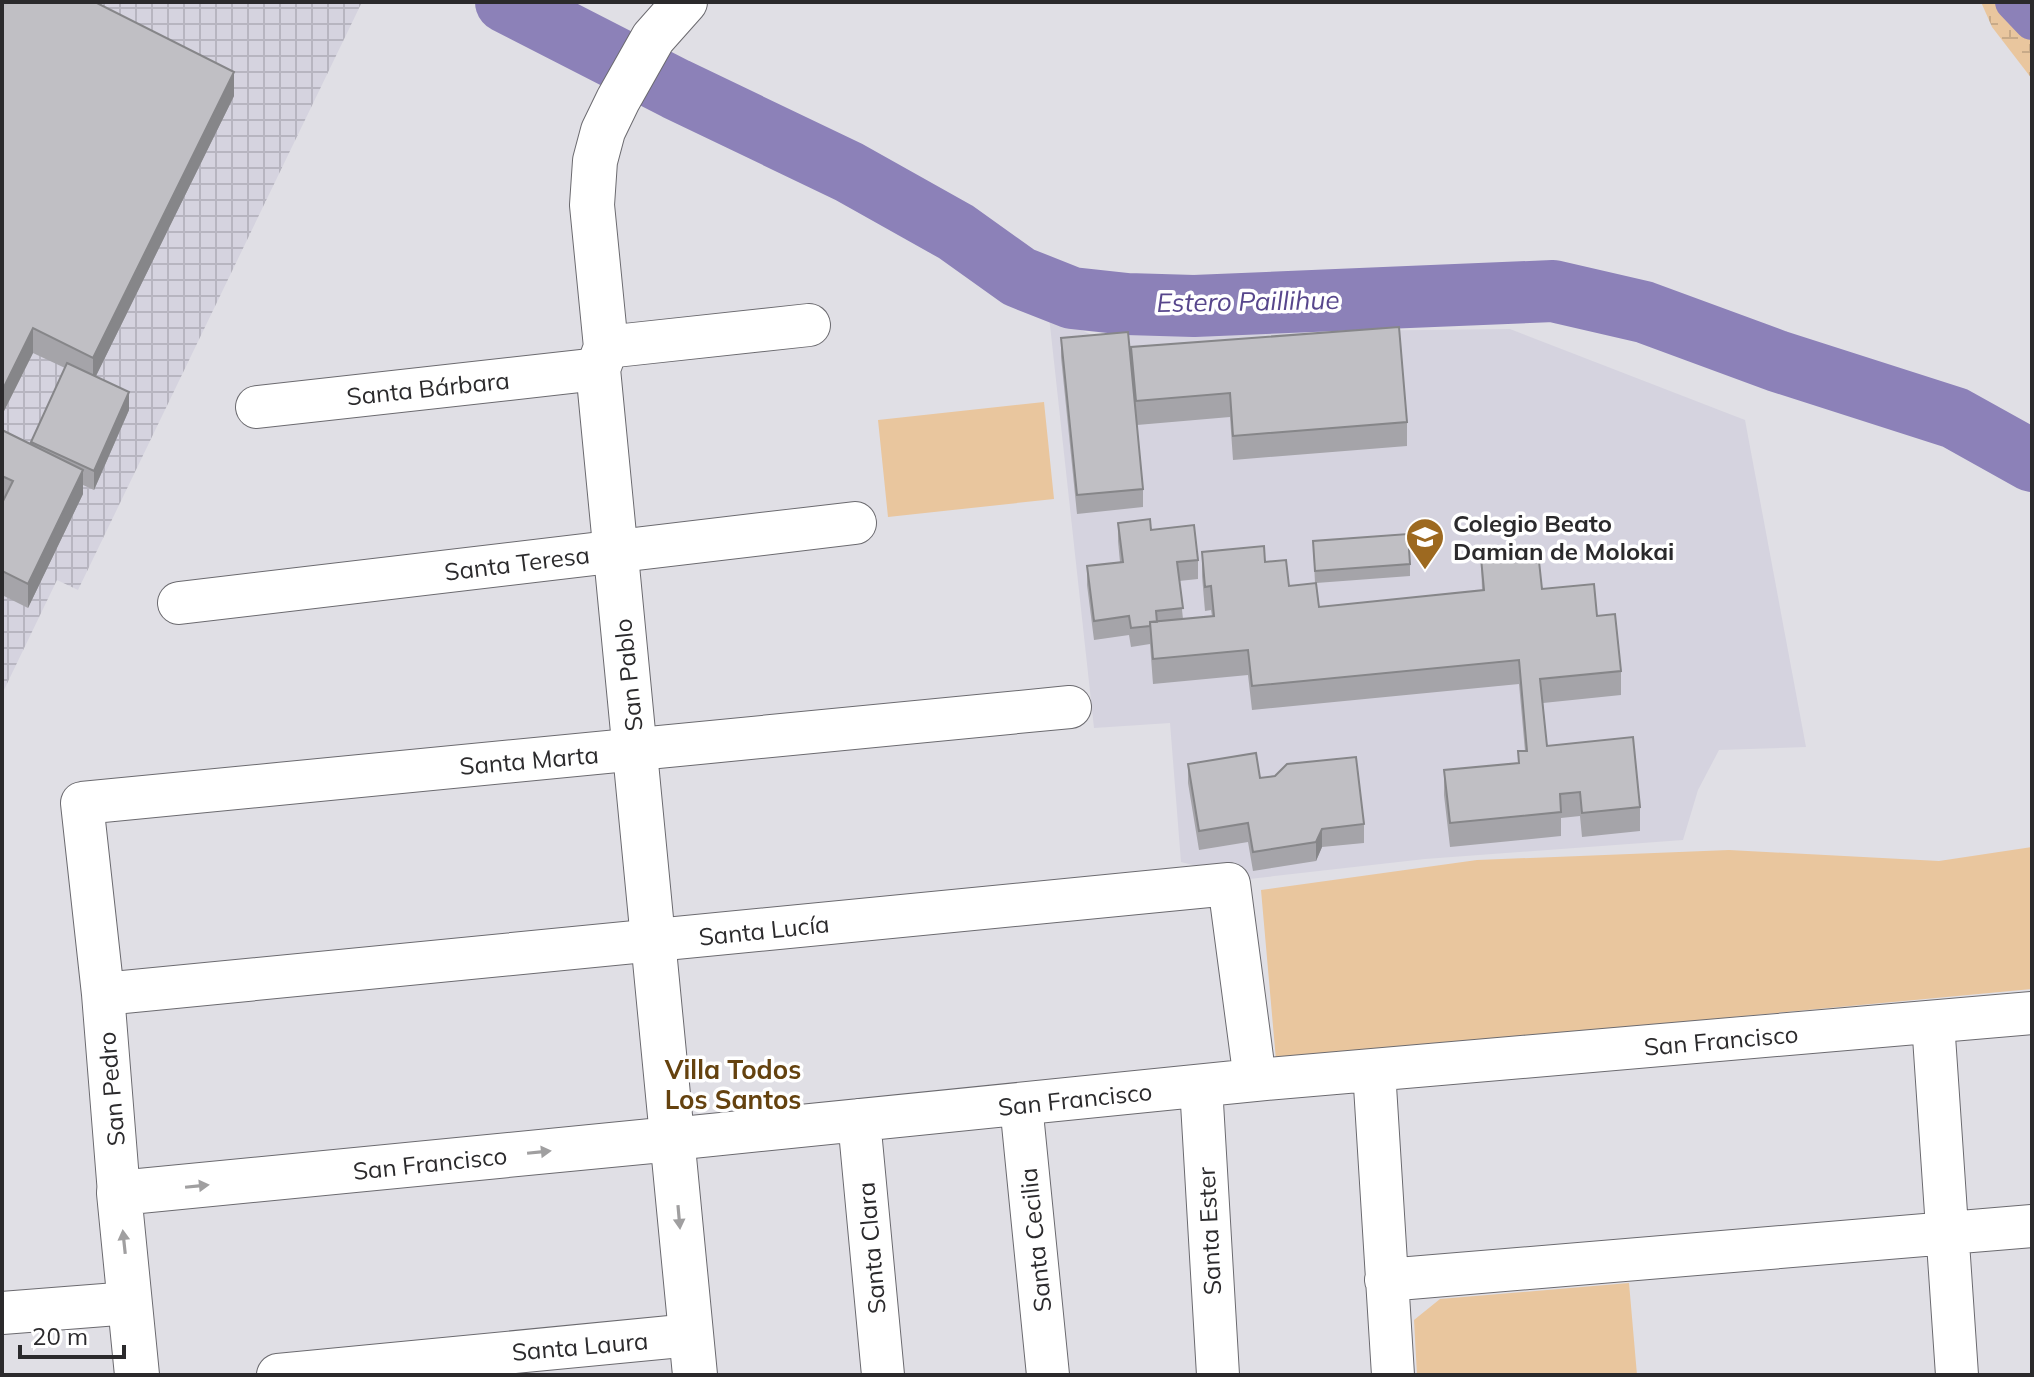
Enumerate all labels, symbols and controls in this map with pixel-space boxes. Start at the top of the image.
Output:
water label: Estero Paillihue [1156,283,1340,319]
street label: Santa Bárbara [345,365,511,411]
place label: Colegio Beato Damian de Molokai [1453,508,1674,566]
school or university icon: Colegio Beato Damian de Molokai [1404,516,1446,571]
street label: Santa Teresa [443,539,591,587]
street label: San Pablo [607,617,649,733]
street label: Santa Marta [458,739,600,781]
street label: Santa Lucía [697,908,831,952]
street label: San Francisco [1643,1018,1799,1062]
street label: San Pedro [91,1031,131,1147]
district label: Villa Todos Los Santos [664,1053,801,1116]
street label: San Francisco [996,1076,1154,1122]
street label: San Francisco [351,1140,509,1186]
one-way arrow [527,1146,552,1159]
street label: Santa Ester [1191,1166,1227,1296]
street label: Santa Cecilia [1013,1167,1057,1313]
one-way arrow [185,1179,210,1192]
street label: Santa Clara [850,1181,892,1315]
one-way arrow [673,1205,686,1230]
one-way arrow [117,1229,130,1254]
scale bar [20,1309,124,1359]
text: 20 m [32,1321,88,1351]
street label: Santa Laura [511,1325,649,1367]

